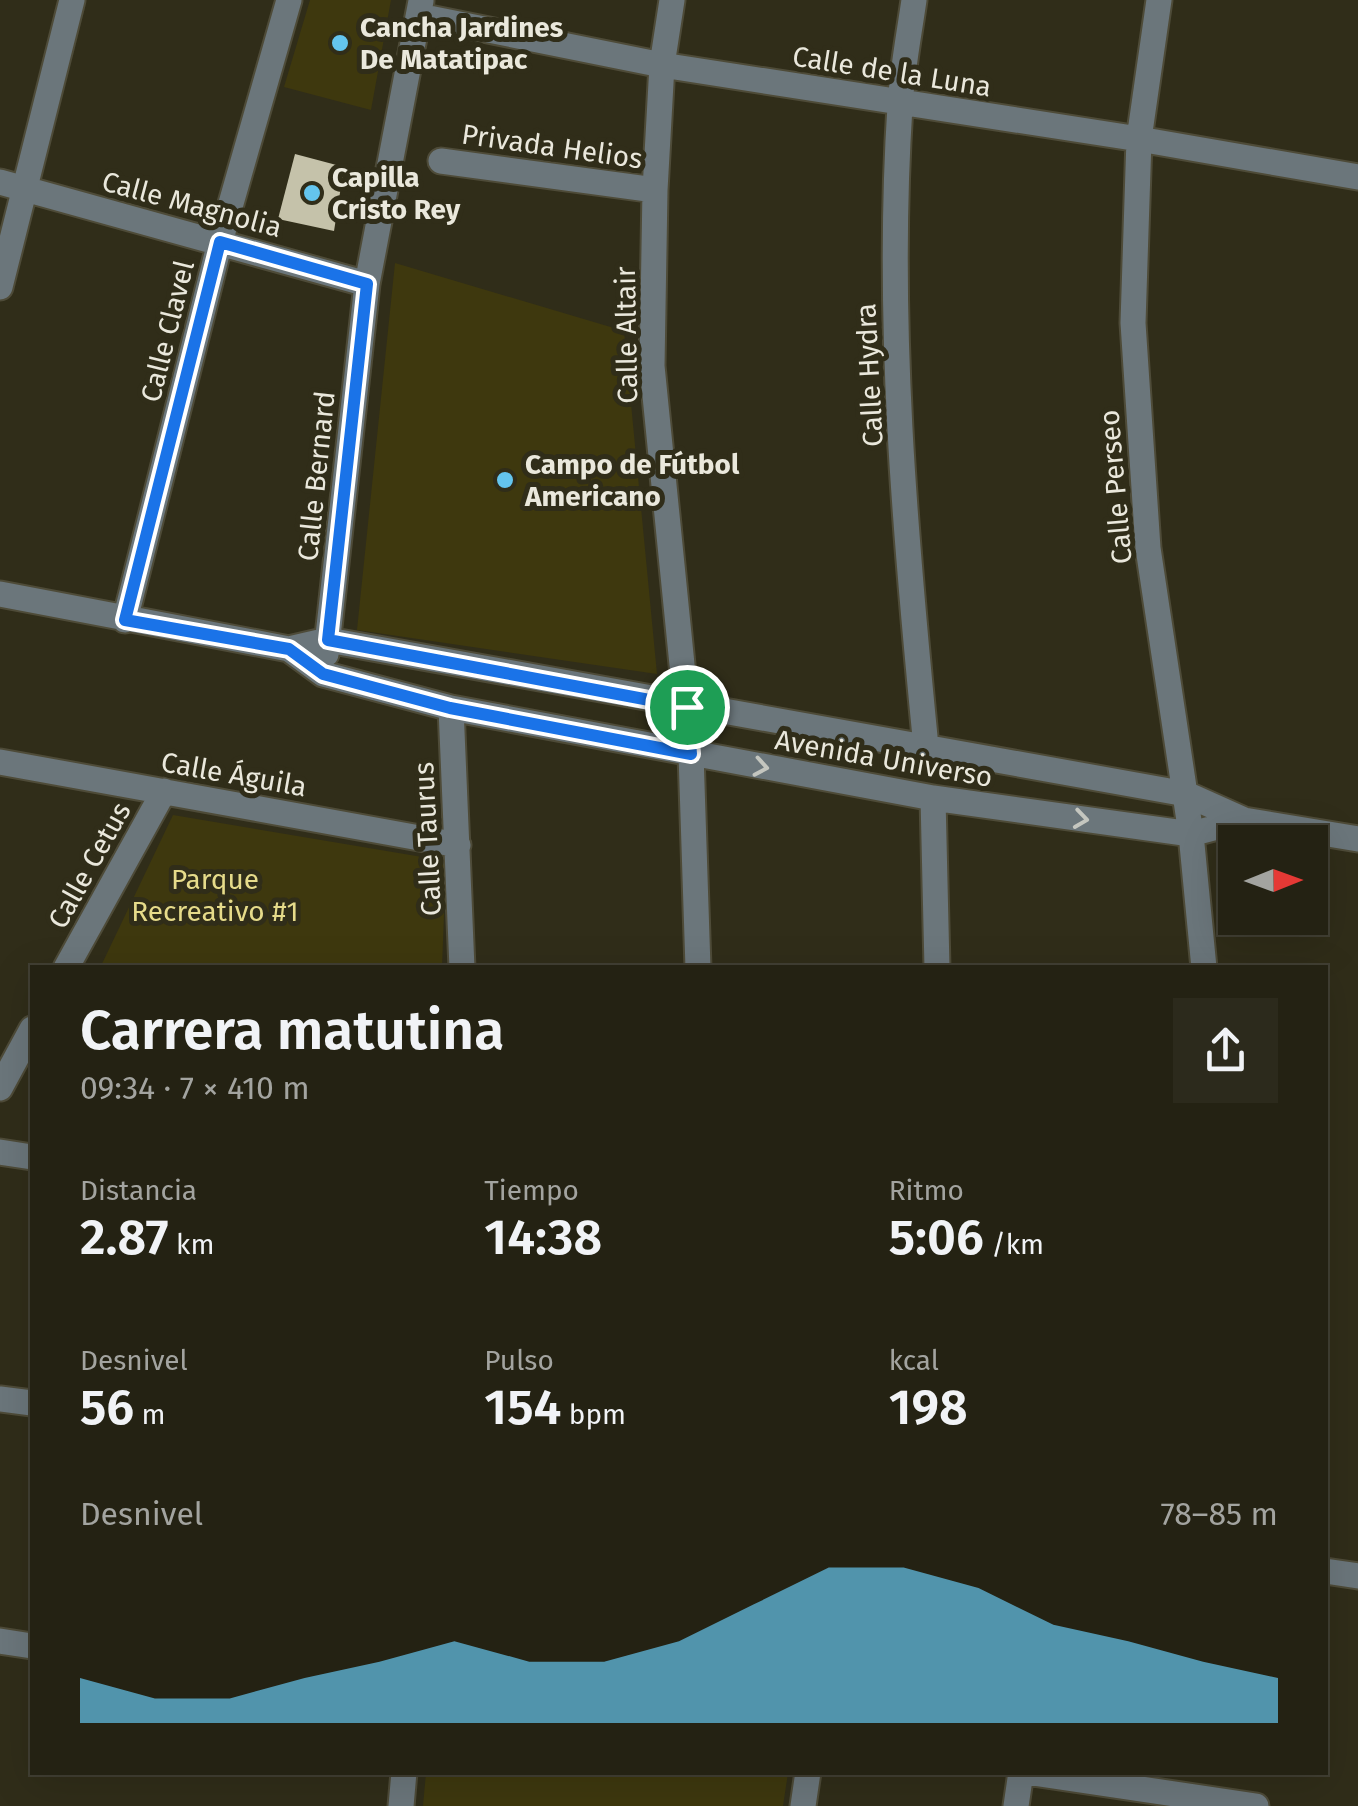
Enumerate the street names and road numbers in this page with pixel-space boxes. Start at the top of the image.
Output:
street label: Calle de la Luna [790,39,994,104]
street label: Privada Helios [459,117,644,176]
street label: Calle Magnolia [98,165,285,244]
street label: Calle Clavel [134,257,201,405]
street label: Calle Altair [609,266,644,404]
street label: Calle Hydra [849,302,890,448]
street label: Calle Bernard [291,389,342,563]
street label: Calle Perseo [1092,408,1139,566]
street label: Avenida Universo [773,723,995,794]
street label: Calle Águila [159,745,309,804]
street label: Calle Taurus [407,761,448,917]
street label: Calle Cetus [41,796,138,934]

